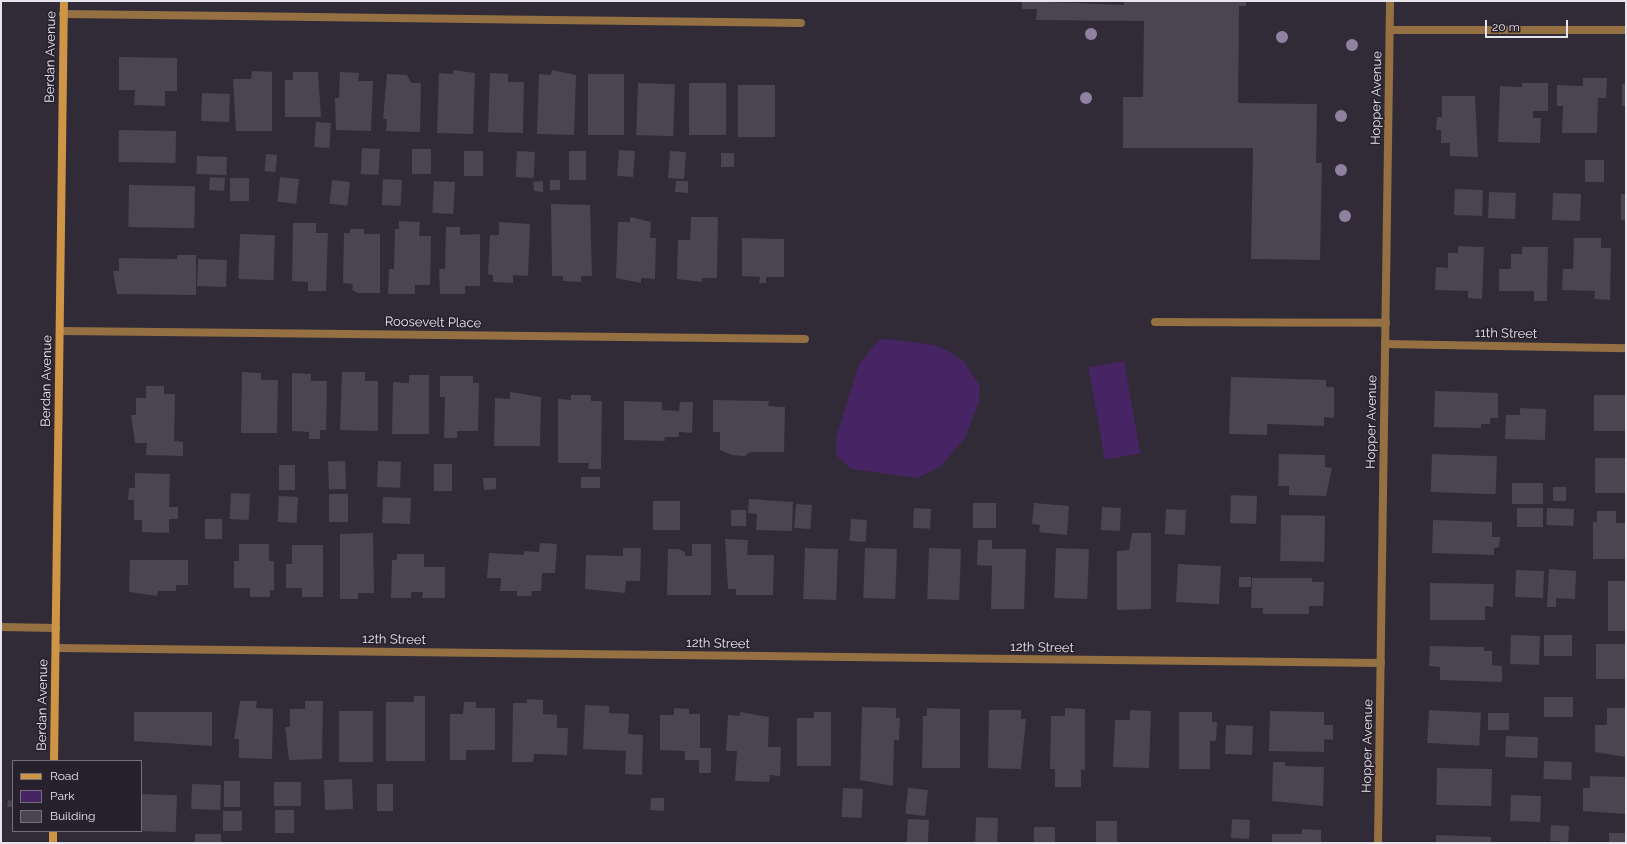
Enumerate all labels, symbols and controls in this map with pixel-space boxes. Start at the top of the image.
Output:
street label: Berdan Avenue [42,11,60,103]
scale bar [1487,12,1570,38]
text: 20 m [1492,20,1520,34]
street label: Hopper Avenue [1368,51,1386,145]
street label: Roosevelt Place [385,314,481,332]
street label: 11th Street [1475,326,1537,342]
street label: Berdan Avenue [38,335,56,427]
street label: Hopper Avenue [1363,375,1381,469]
street label: 12th Street [362,632,426,648]
street label: 12th Street [686,636,750,652]
street label: 12th Street [1010,640,1074,656]
street label: Berdan Avenue [34,659,52,751]
street label: Hopper Avenue [1359,699,1377,793]
legend [12,760,142,832]
text: Road [50,769,79,783]
text: Park [50,789,75,803]
text: Building [50,809,96,823]

